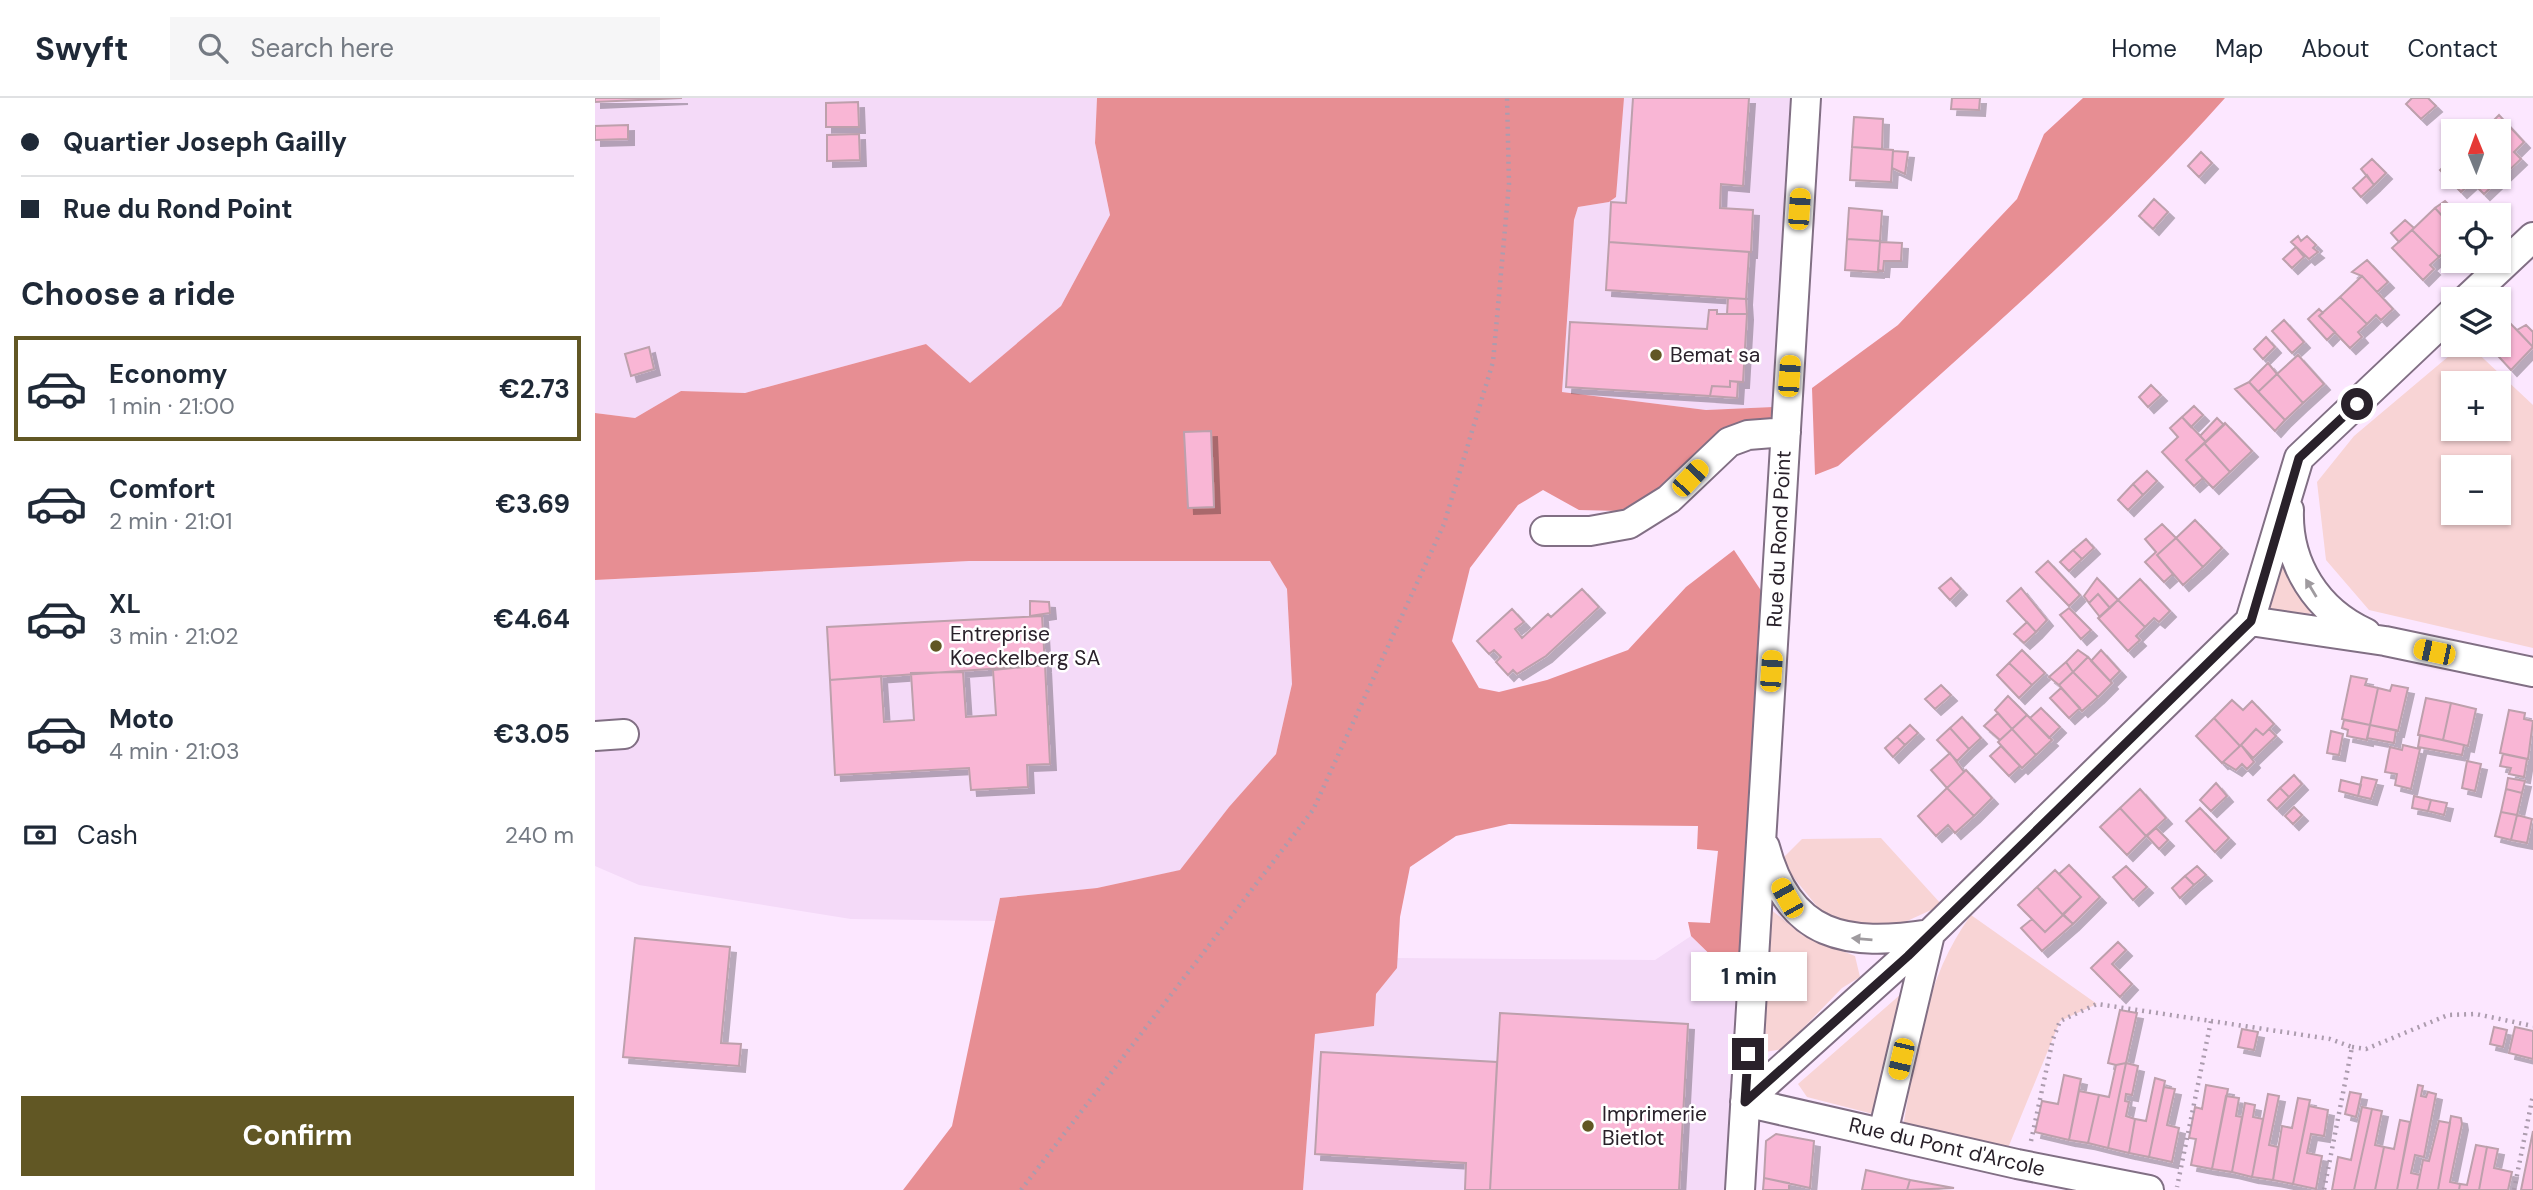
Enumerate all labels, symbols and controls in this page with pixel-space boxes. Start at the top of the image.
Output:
search box [170,17,660,80]
text: Swyft [35,27,128,70]
icon: search [194,29,232,67]
text: Search here [250,31,394,65]
text: Home [2111,33,2177,64]
text: Map [2215,33,2263,64]
text: About [2301,33,2370,64]
text: Contact [2408,33,2498,64]
north arrow [2441,119,2511,189]
map controls [2441,119,2511,525]
text: Quartier Joseph Gailly [63,125,347,159]
car [1788,187,1811,231]
text: Rue du Rond Point [63,192,293,226]
button: locate [2441,203,2511,273]
text: Choose a ride [21,273,236,315]
button: layers [2441,287,2511,357]
place label: Bemat sa [1670,341,1760,369]
marker: Bemat sa [1648,347,1664,363]
car [1778,354,1801,398]
icon: car [25,357,88,420]
text: Economy [109,357,227,391]
button: + [2441,371,2511,441]
text: €2.73 [499,372,570,406]
route start [2341,388,2373,420]
text: 1 min · 21:00 [109,391,235,421]
street label: Rue du Rond Point [1760,450,1798,628]
car [1668,455,1713,501]
button: − [2441,455,2511,525]
icon: car [25,472,88,535]
text: Comfort [109,472,215,506]
text: €3.69 [496,487,570,521]
text: 2 min · 21:01 [109,506,232,536]
one-way arrow [2305,578,2318,598]
icon: car [25,587,88,650]
text: XL [109,587,141,621]
text: €4.64 [493,602,570,636]
place label: Entreprise Koeckelberg SA [950,620,1100,672]
text: 3 min · 21:02 [109,621,239,651]
car [2412,637,2457,667]
marker: Entreprise Koeckelberg SA [928,638,944,654]
car [1760,649,1783,693]
icon: car [25,702,88,765]
text: Moto [109,702,174,736]
text: €3.05 [494,717,570,751]
text: 4 min · 21:03 [109,736,239,766]
icon: cash [21,816,59,854]
text: Cash [77,818,138,852]
text: 240 m [505,820,574,850]
car [1768,875,1807,921]
one-way arrow [1851,933,1873,944]
callout: 1 min [1690,953,1806,1002]
text: 1 min [1721,961,1777,991]
car [1887,1036,1916,1082]
route end [1732,1038,1764,1070]
button: Confirm [21,1096,574,1176]
place label: Imprimerie Bietlot [1602,1100,1707,1152]
street label: Rue du Pont d'Arcole [1846,1111,2048,1183]
marker: Imprimerie Bietlot [1580,1118,1596,1134]

